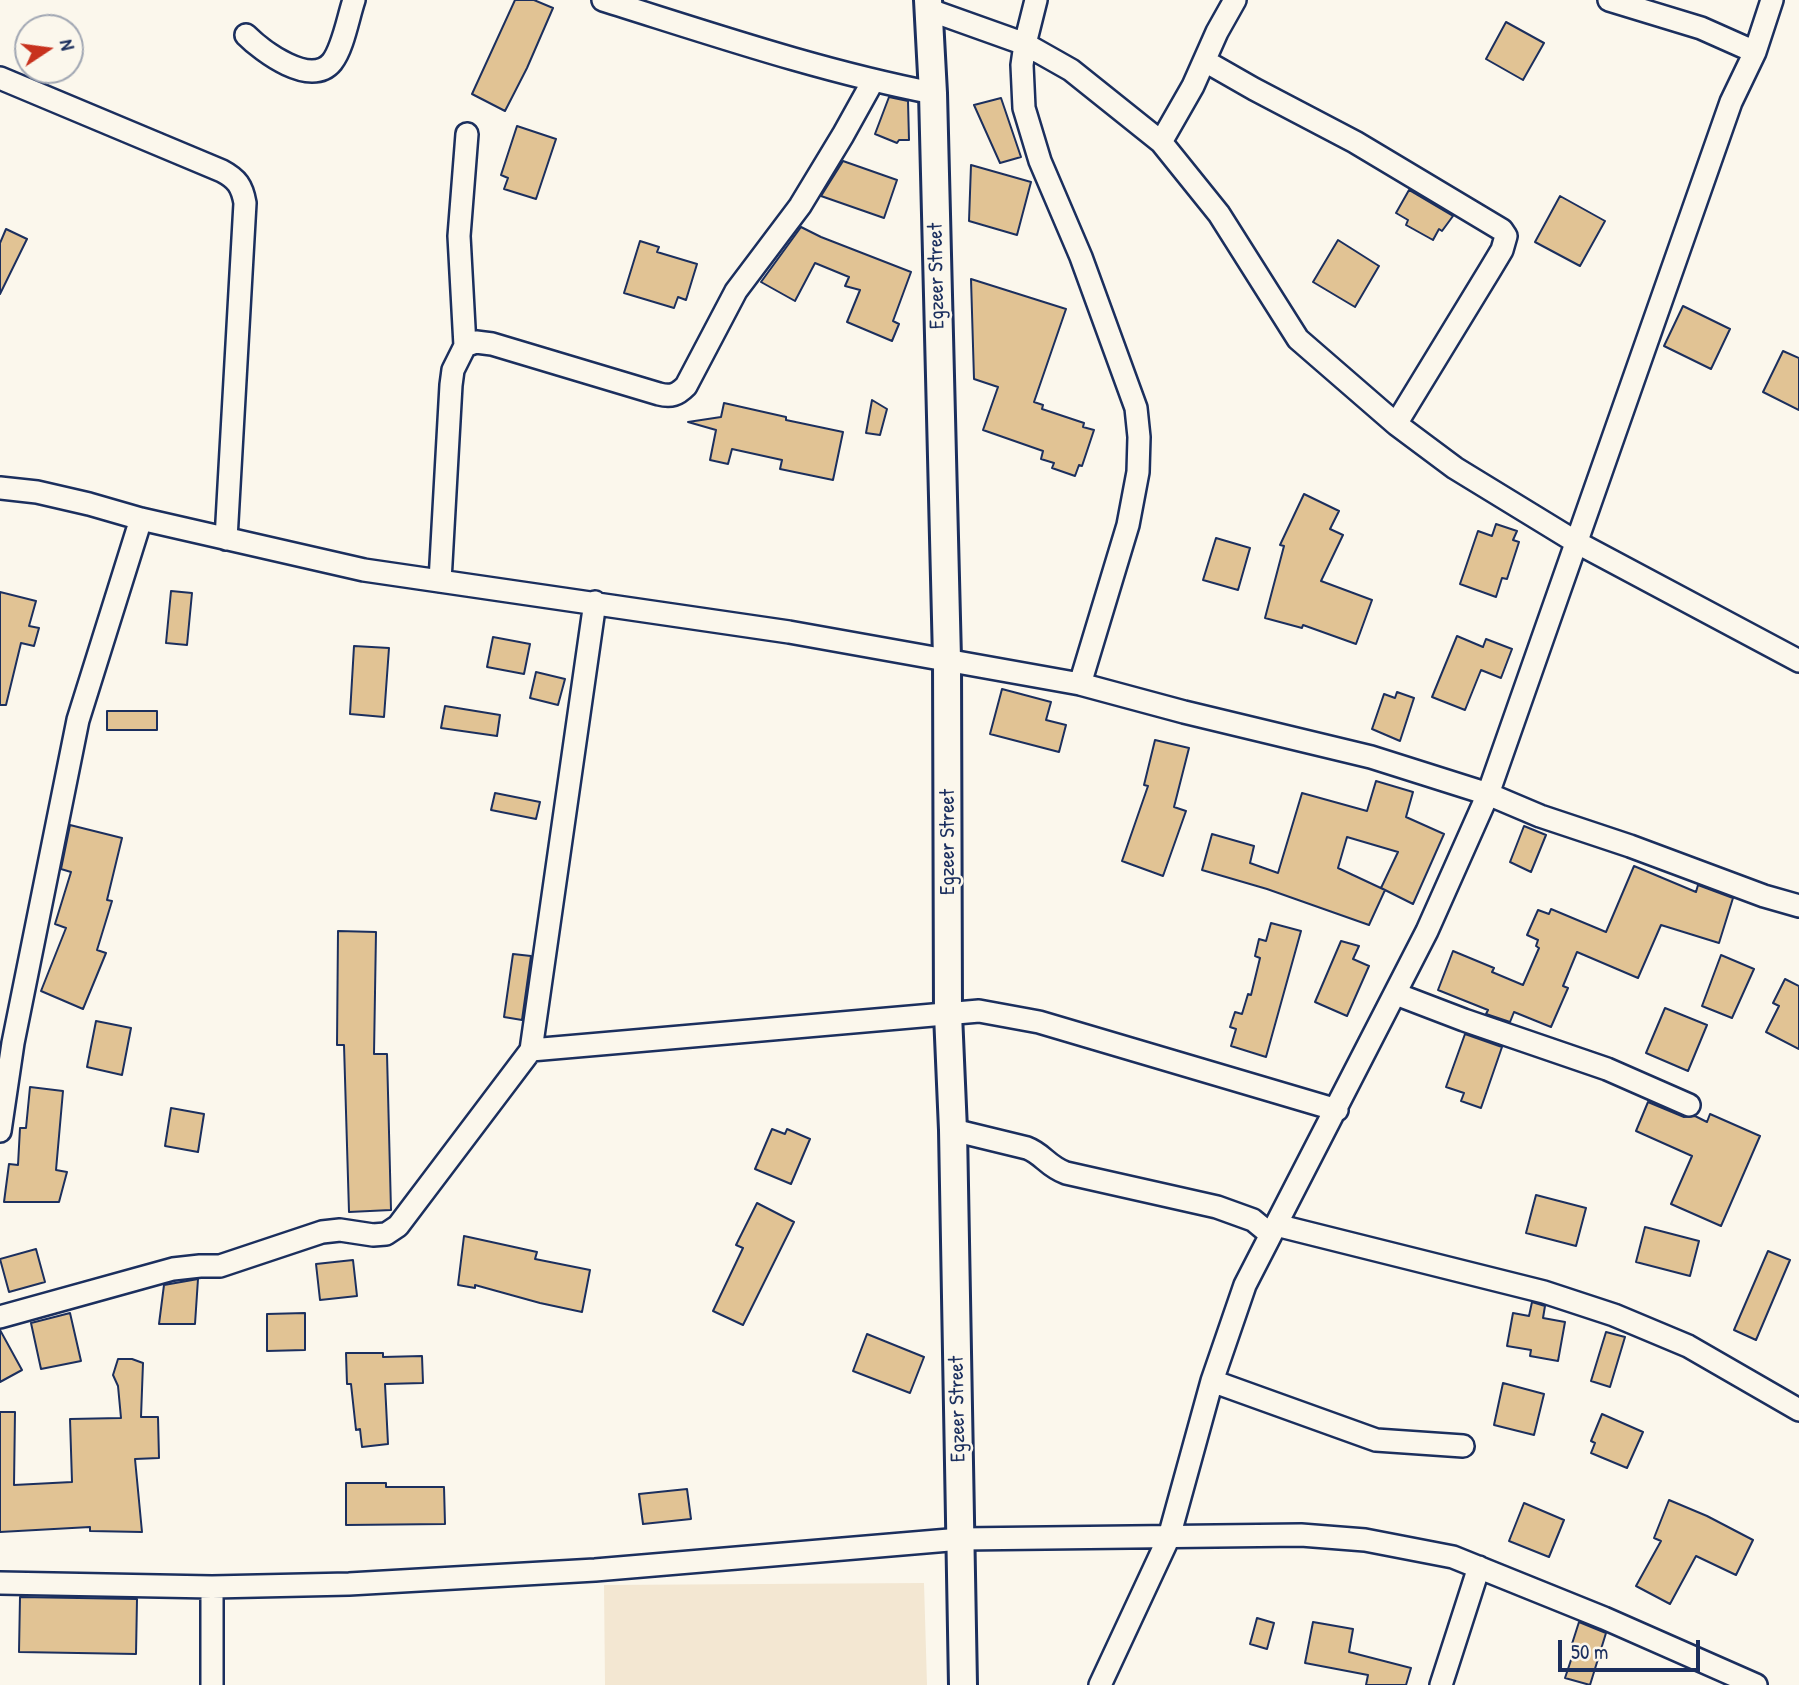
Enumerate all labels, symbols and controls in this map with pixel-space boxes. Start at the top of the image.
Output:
north arrow [14,14,84,84]
text: N [54,37,81,53]
street label: Egzeer Street [923,223,951,329]
street label: Egzeer Street [935,789,961,895]
street label: Egzeer Street [944,1356,972,1462]
scale bar [1561,1626,1703,1670]
text: 50 m [1571,1637,1608,1666]

